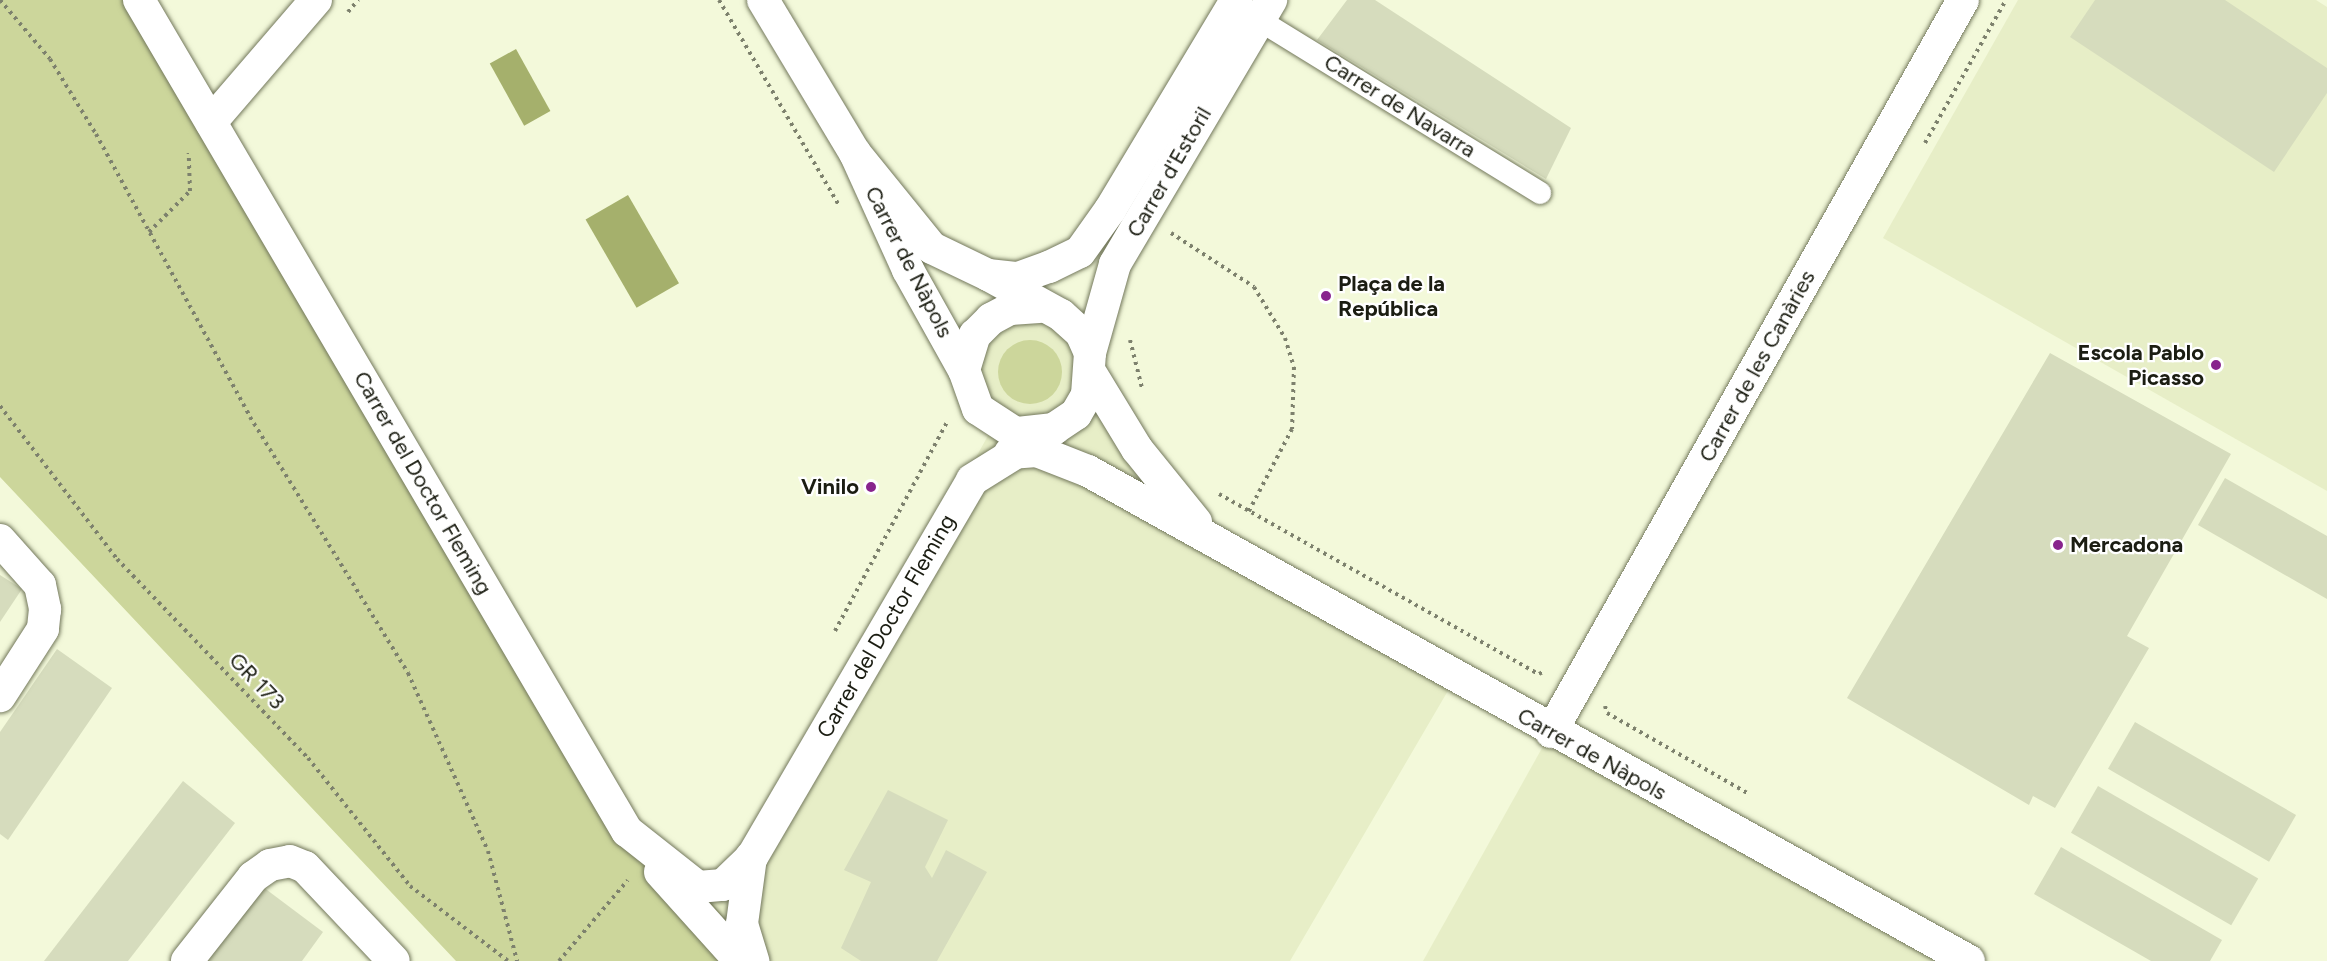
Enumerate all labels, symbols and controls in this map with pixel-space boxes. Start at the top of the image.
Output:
street label: Carrer de Navarra [1319,49,1481,163]
street label: Carrer d'Estoril [1121,102,1217,242]
street label: Carrer de Nàpols [859,182,959,342]
street label: Carrer de les Canàries [1693,266,1821,466]
place label: Plaça de la República [1338,270,1445,322]
marker: Plaça de la República [1319,289,1333,303]
place label: Escola Pablo Picasso [2078,339,2204,390]
marker: Escola Pablo Picasso [2209,358,2223,372]
street label: Carrer del Doctor Fleming [348,367,498,599]
place label: Vinilo [801,474,859,500]
marker: Vinilo [864,480,878,494]
street label: Carrer del Doctor Fleming [811,510,961,742]
place label: Mercadona [2070,532,2183,558]
marker: Mercadona [2051,538,2065,552]
street label: GR 173 [224,647,290,715]
street label: Carrer de Nàpols [1513,702,1671,806]

